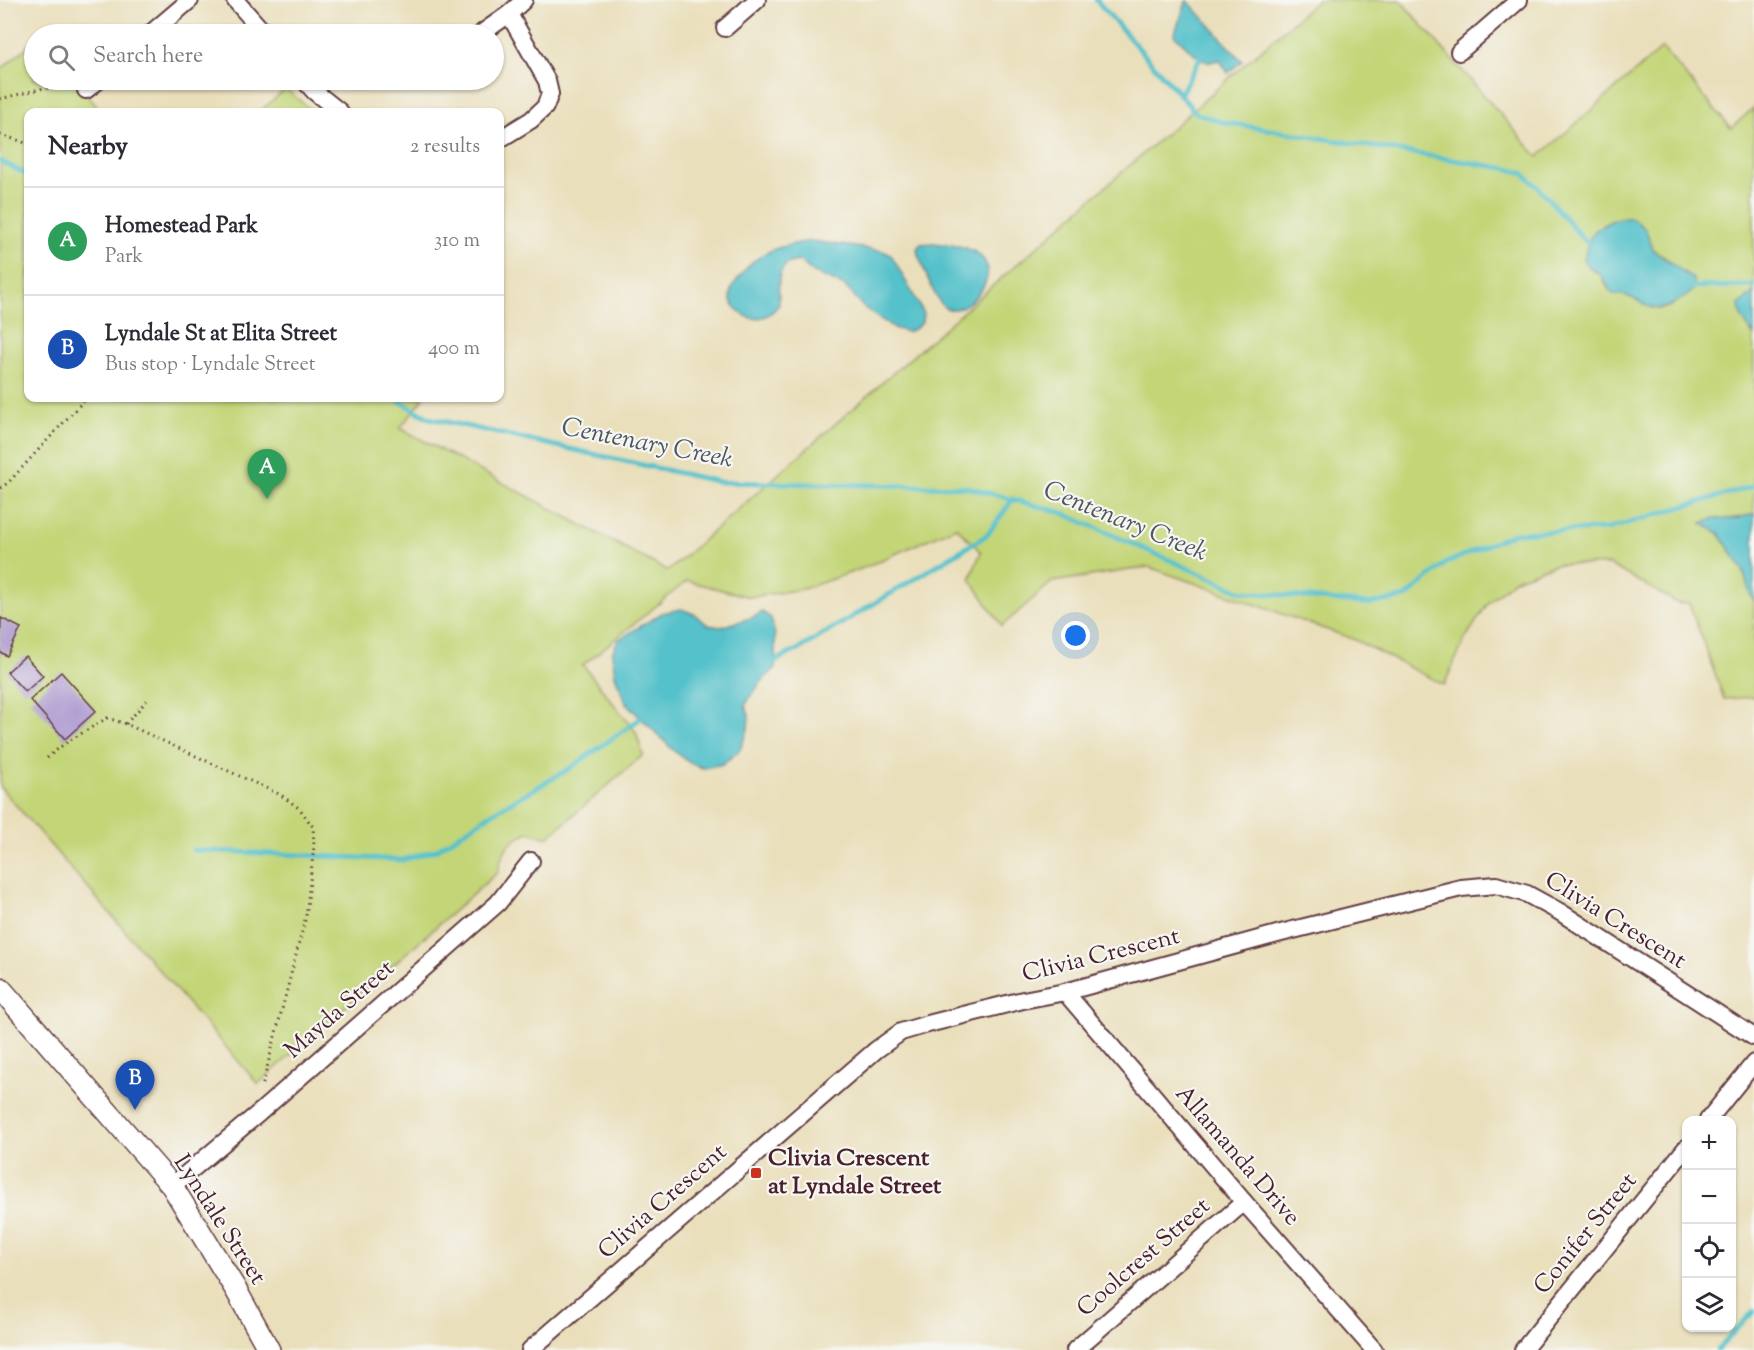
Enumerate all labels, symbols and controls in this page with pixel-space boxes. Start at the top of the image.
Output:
search box [24,24,504,90]
icon: search [45,41,78,74]
text: Search here [93,41,203,73]
text: Nearby [48,129,128,166]
text: 2 results [410,133,480,162]
text: Homestead Park [105,211,258,243]
text: A [59,227,76,256]
text: 310 m [434,227,480,256]
text: Park [105,243,143,272]
text: Lyndale St at Elita Street [105,319,337,351]
text: B [61,335,74,364]
text: 400 m [428,335,480,364]
text: Bus stop · Lyndale Street [105,351,316,380]
water label: Centenary Creek [558,409,736,479]
pin: A [248,450,286,499]
water label: Centenary Creek [1038,472,1213,572]
your location [1061,621,1090,650]
street label: Clivia Crescent [1538,864,1692,978]
street label: Clivia Crescent [1019,920,1183,992]
street label: Mayda Street [278,953,402,1067]
pin: B [116,1060,154,1110]
street label: Allamanda Drive [1166,1078,1308,1234]
map controls [1682,1116,1736,1332]
button: + [1682,1116,1736,1170]
street label: Clivia Crescent [591,1136,735,1268]
place label: Clivia Crescent at Lyndale Street [768,1142,942,1204]
street label: Lyndale Street [164,1148,274,1292]
marker: Clivia Crescent at Lyndale Street [749,1166,763,1180]
street label: Conifer Street [1526,1166,1646,1302]
button: − [1682,1170,1736,1224]
street label: Coolcrest Street [1070,1190,1218,1326]
button: locate [1682,1224,1736,1278]
button: layers [1682,1278,1736,1332]

